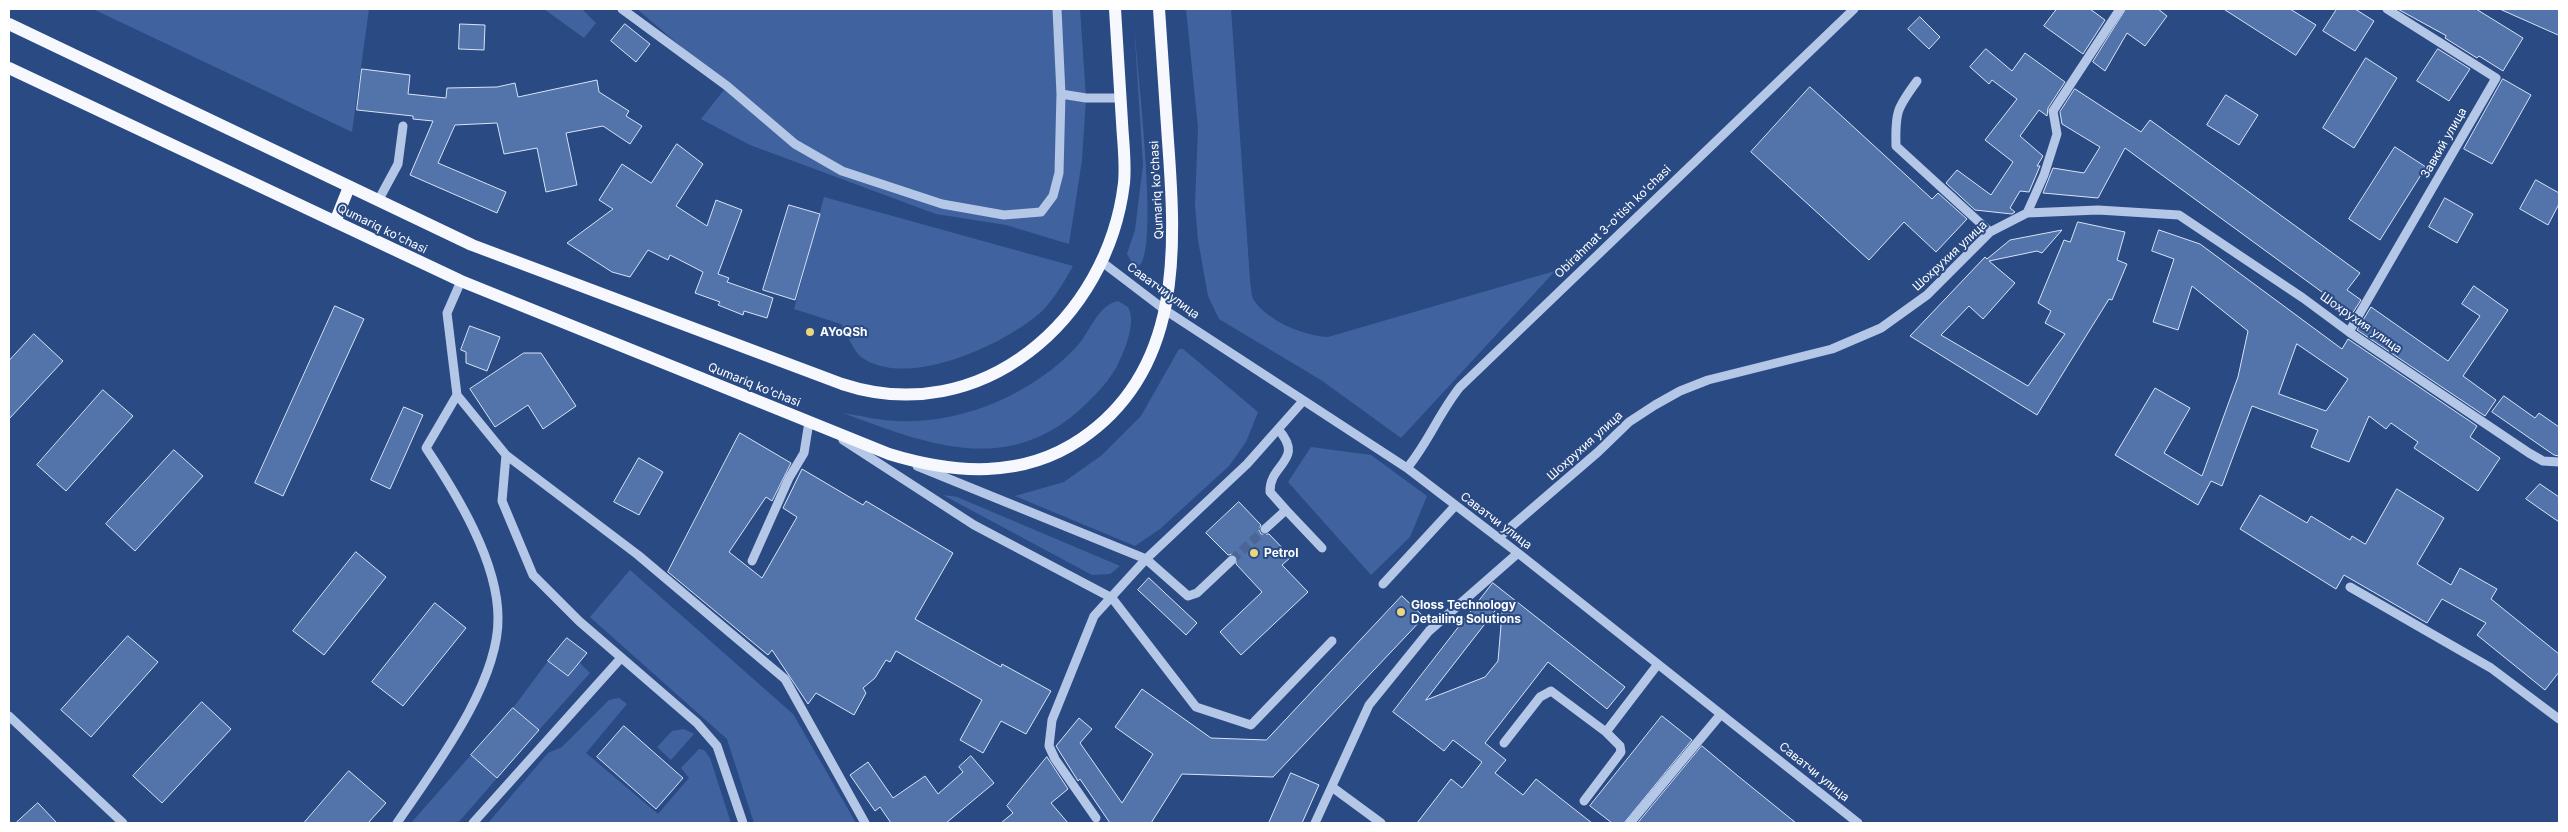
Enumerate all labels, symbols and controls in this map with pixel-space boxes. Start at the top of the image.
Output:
street label: Завкий улица [2418,105,2470,181]
street label: Qumariq ko'chasi [1147,140,1167,240]
street label: Obirahmat 3-o'tish ko'chasi [1552,163,1674,281]
street label: Qumariq ko'chasi [335,201,429,257]
street label: Шохрухия улица [1910,218,1990,294]
street label: Саватчи улица [1124,260,1202,322]
street label: Шохрухия улица [2317,289,2405,357]
place label: AYoQSh [820,325,867,339]
marker: AYoQSh [804,326,816,338]
street label: Qumariq ko'chasi [706,360,802,410]
street label: Шохрухия улица [1544,408,1626,484]
street label: Саватчи улица [1457,489,1535,553]
place label: Petrol [1264,546,1298,560]
marker: Petrol [1248,547,1260,559]
place label: Gloss Technology Detailing Solutions [1411,598,1521,626]
marker: Gloss Technology Detailing Solutions [1395,606,1407,618]
street label: Саватчи улица [1776,739,1852,805]

